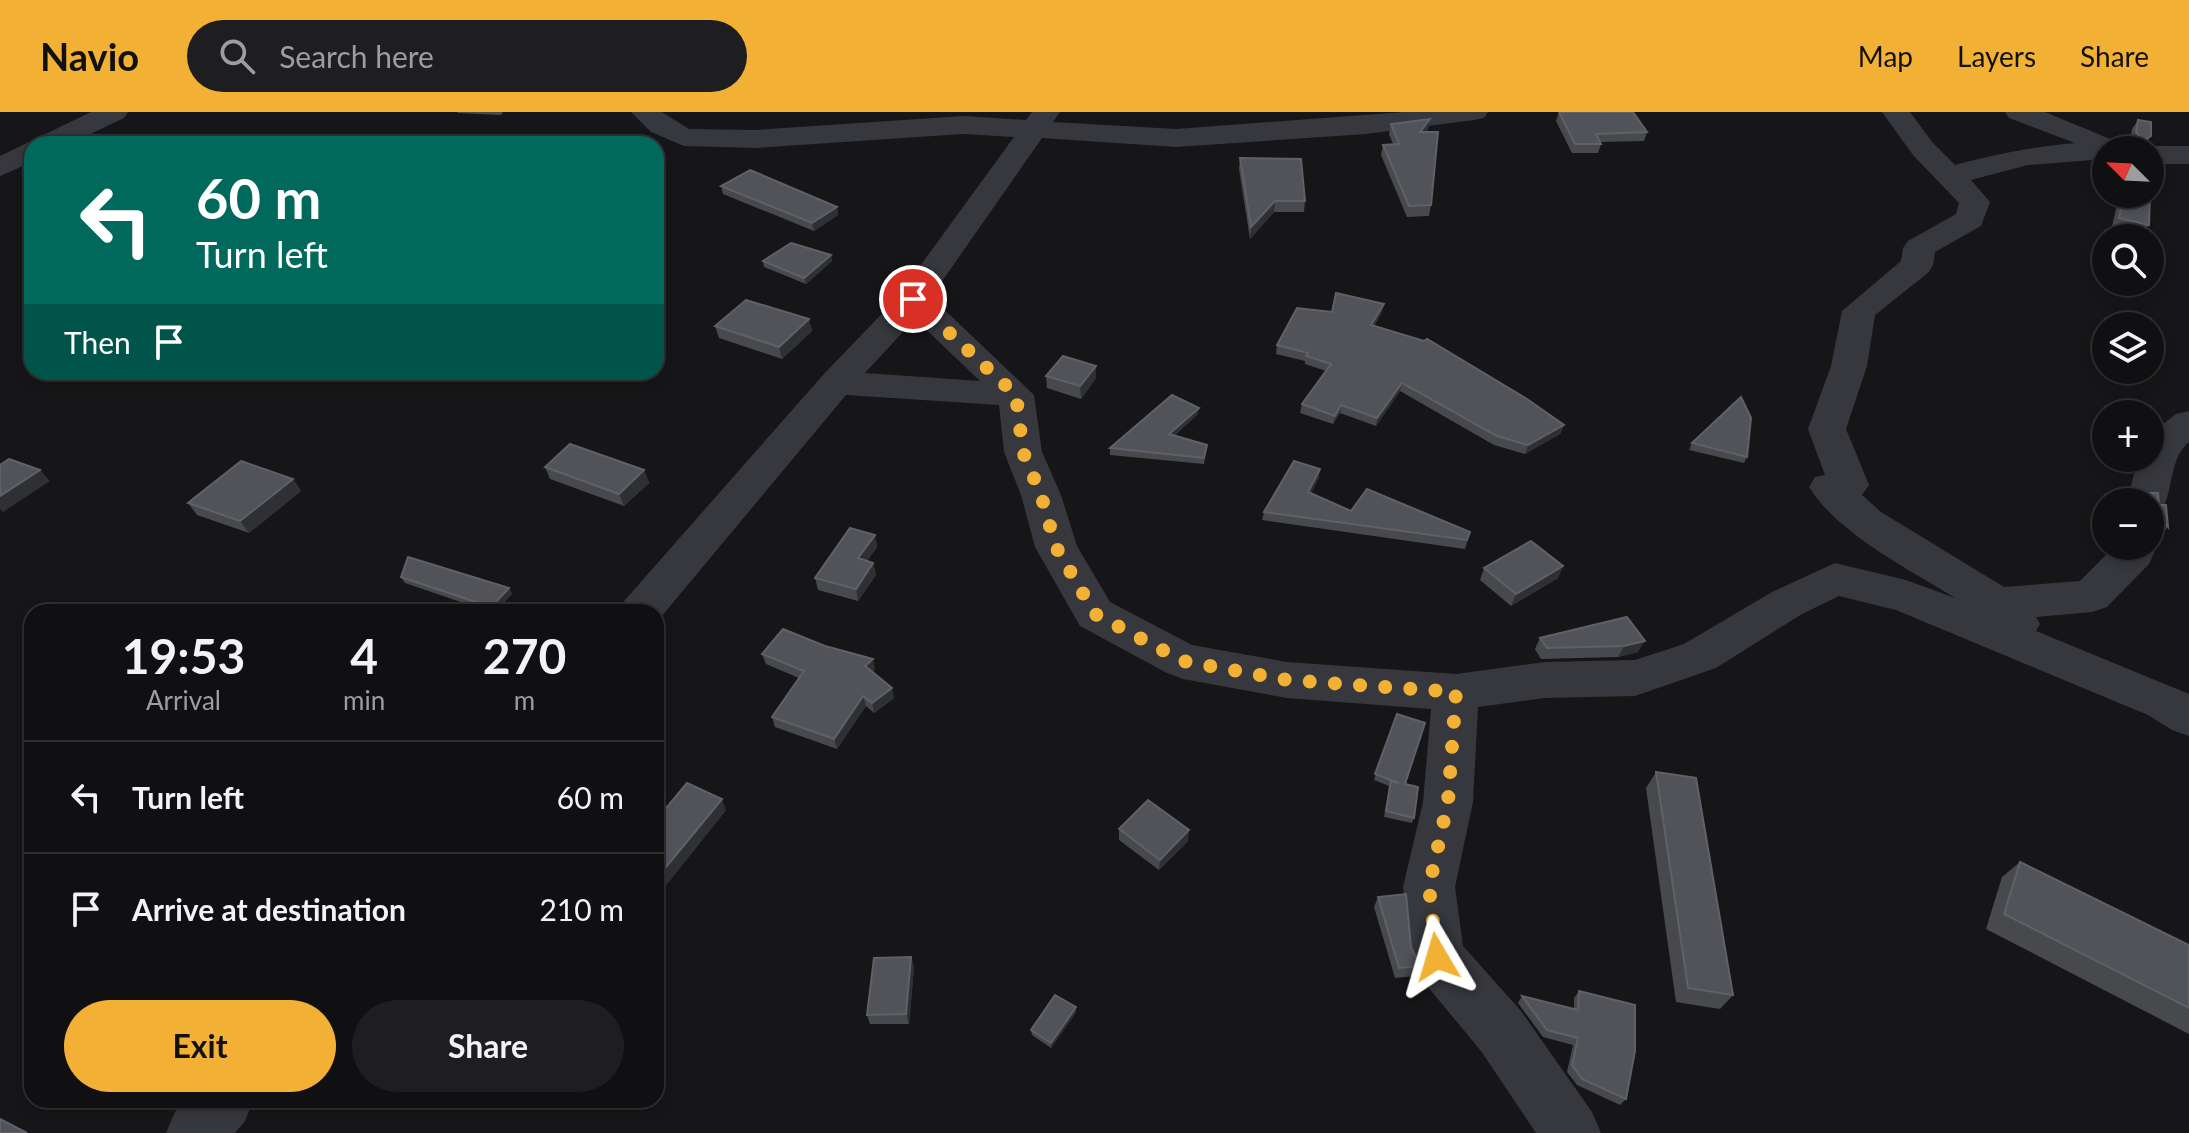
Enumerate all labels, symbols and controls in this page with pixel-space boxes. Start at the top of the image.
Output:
search box [187,20,747,92]
text: Navio [40,33,139,79]
icon: search [215,34,259,78]
text: Search here [279,38,434,74]
text: Map [1858,39,1913,73]
text: Layers [1957,39,2036,73]
text: Share [2080,39,2149,73]
north arrow [2092,136,2164,208]
map controls [2092,136,2164,560]
text: 60 m [196,164,321,231]
icon: left [64,168,168,272]
button: search [2092,224,2164,296]
text: Turn left [196,232,328,276]
pin [879,265,947,333]
icon: arrive [891,277,935,321]
button: layers [2092,312,2164,384]
icon: arrive [147,320,191,364]
text: Then [64,324,131,360]
button: + [2092,400,2164,472]
button: − [2092,488,2164,560]
text: 19:53 [122,627,245,684]
text: 4 [350,627,378,684]
text: 270 [483,627,566,684]
text: Arrival [146,684,221,716]
text: min [343,684,385,716]
text: m [514,684,535,716]
icon: left [64,775,108,819]
text: Turn left [132,779,244,815]
text: 60 m [557,779,624,815]
icon: arrive [64,887,108,931]
text: Arrive at destination [132,891,406,927]
text: 210 m [539,891,624,927]
position arrow [1395,915,1479,999]
button: Exit [64,1000,336,1092]
button: Share [352,1000,624,1092]

